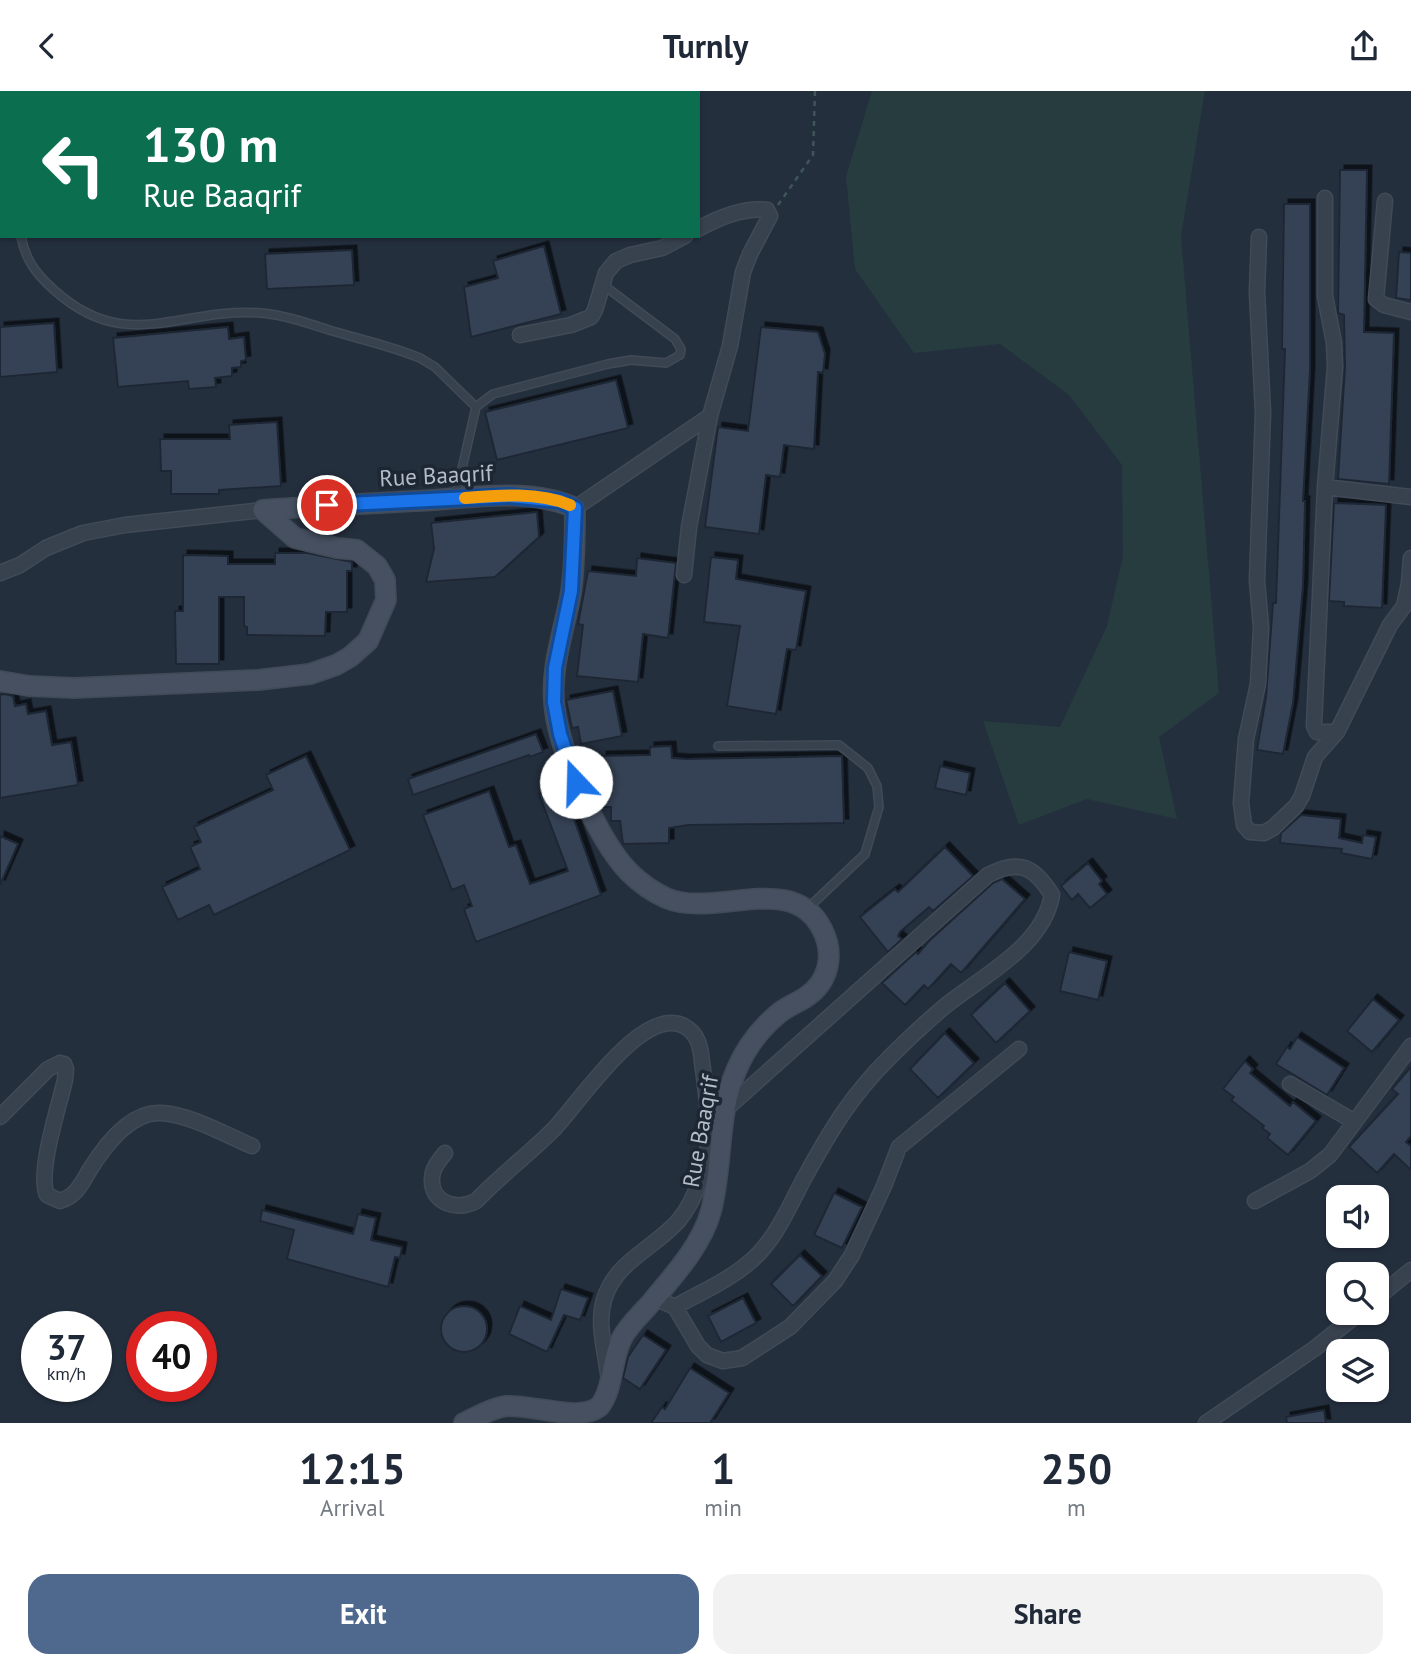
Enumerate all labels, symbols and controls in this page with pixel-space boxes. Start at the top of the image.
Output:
text: Turnly [663,25,748,67]
icon: back [28,27,66,65]
icon: share [1345,27,1383,65]
text: 130 m [143,112,278,176]
icon: left [28,119,119,210]
text: Rue Baaqrif [143,174,301,216]
street label: Rue Baaqrif [379,457,495,492]
pin [297,475,357,535]
icon: arrive [308,486,346,524]
position arrow [539,745,613,819]
street label: Rue Baaqrif [676,1071,724,1189]
map controls [1326,1185,1389,1402]
button: sound [1326,1185,1389,1248]
button: search [1326,1262,1389,1325]
speed limit sign: 40 [126,1311,217,1402]
text: 37 [47,1324,86,1370]
button: layers [1326,1339,1389,1402]
text: km/h [47,1362,86,1385]
text: 12:15 [299,1441,405,1496]
text: 1 [711,1441,735,1496]
text: 250 [1041,1441,1112,1496]
text: Arrival [320,1493,384,1522]
text: min [704,1493,742,1522]
text: m [1067,1493,1086,1522]
button: Exit [28,1574,699,1654]
button: Share [713,1574,1383,1654]

